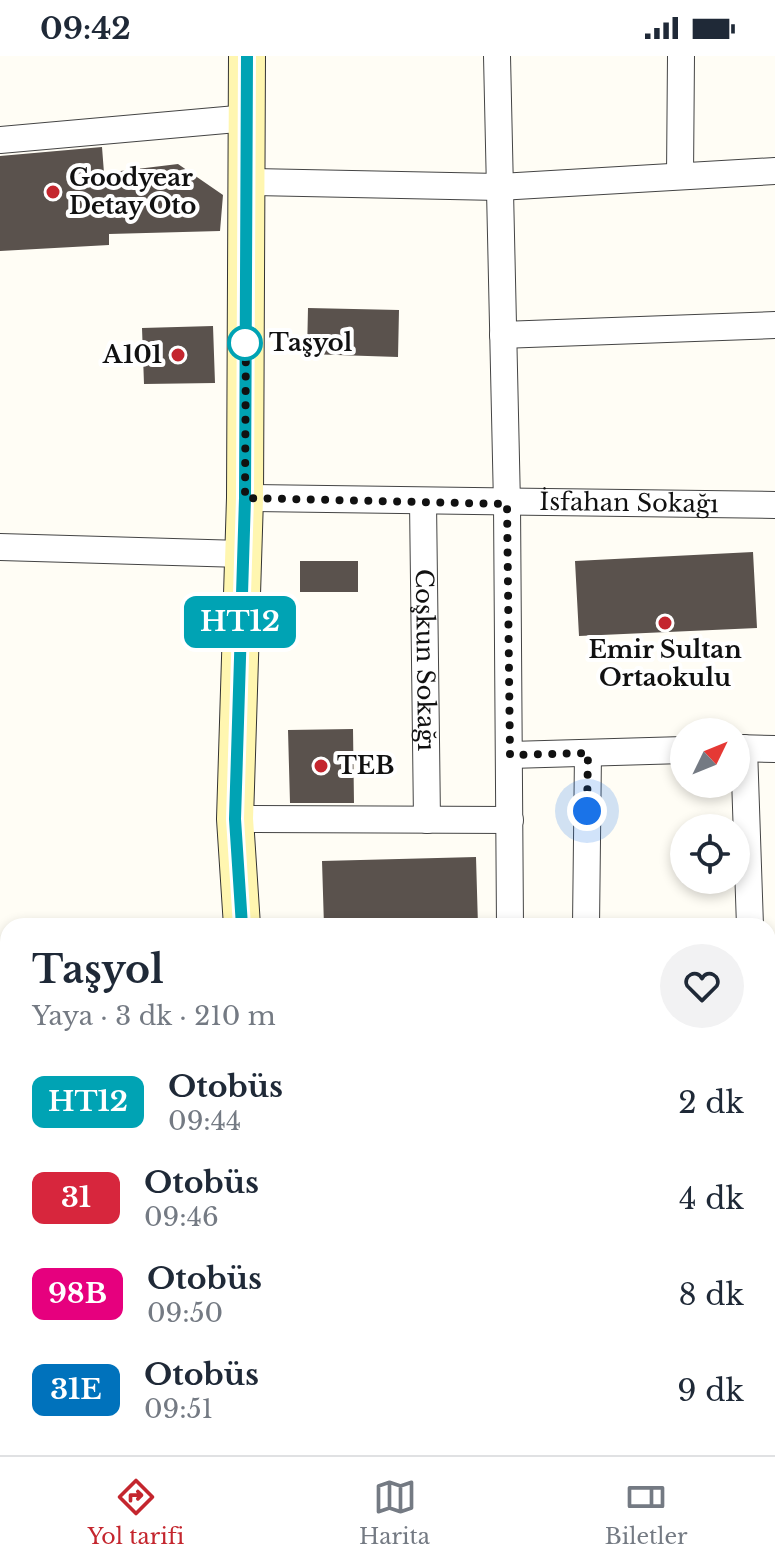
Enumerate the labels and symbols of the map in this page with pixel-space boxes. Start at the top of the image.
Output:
place label: Goodyear Detay Oto [69,163,196,220]
marker: Goodyear Detay Oto [44,183,62,201]
marker: Taşyol [228,326,262,360]
place label: Taşyol [269,328,353,357]
place label: A101 [102,340,162,369]
marker: A101 [169,346,187,364]
street label: İsfahan Sokağı [539,487,719,518]
street label: Coşkun Sokağı [410,569,441,751]
line badge: HT12 [184,596,296,648]
marker: Emir Sultan Ortaokulu [656,614,674,632]
place label: Emir Sultan Ortaokulu [588,635,742,692]
north arrow [670,718,750,798]
place label: TEB [337,751,394,780]
marker: TEB [312,757,330,775]
your location [567,791,607,831]

